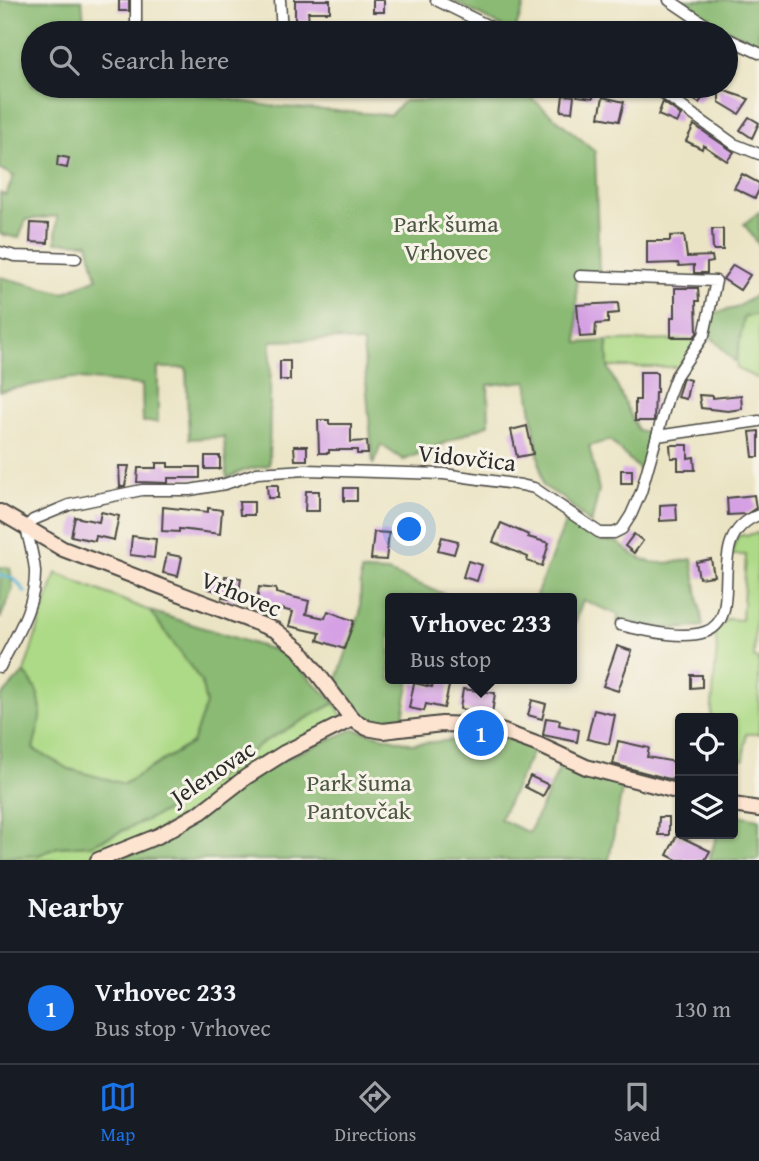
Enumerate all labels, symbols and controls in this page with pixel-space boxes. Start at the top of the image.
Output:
search box [21,21,738,98]
text: Search here [101,40,229,79]
icon: search [45,41,83,79]
park label: Park šuma Vrhovec [393,206,499,269]
street label: Vidovčica [416,435,518,480]
your location [392,512,426,546]
street label: Vrhovec [196,562,287,626]
popup [385,593,577,684]
text: Vrhovec 233 [410,603,552,642]
text: Bus stop [410,642,491,675]
pin: 1 [458,707,504,759]
map controls [675,713,738,839]
button: locate [675,713,738,776]
street label: Jelenovac [161,731,262,815]
park label: Park šuma Pantovčak [306,765,412,828]
button: layers [675,776,738,839]
text: Nearby [28,884,124,928]
text: Vrhovec 233 [95,972,237,1011]
text: 1 [45,992,57,1025]
text: 130 m [674,992,731,1025]
text: Bus stop · Vrhovec [95,1011,271,1044]
tab: Map [99,1078,137,1148]
tab: Directions [335,1078,416,1148]
tab: Saved [614,1078,660,1148]

